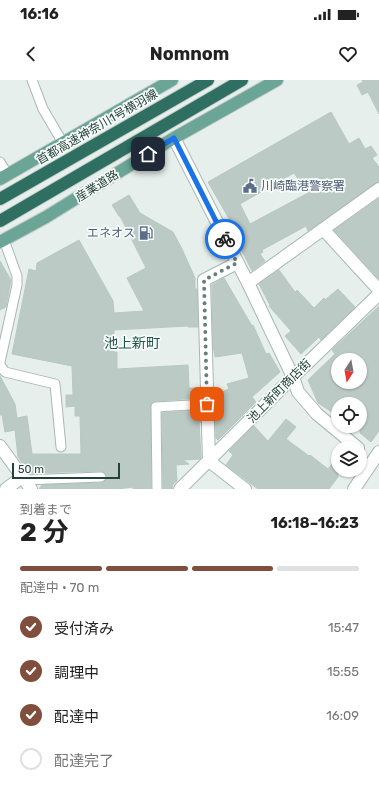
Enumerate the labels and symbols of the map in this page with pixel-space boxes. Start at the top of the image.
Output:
street label: 首都高速神奈川1号横羽線 [34,87,160,167]
pin [131,137,165,171]
street label: 産業道路 [73,167,121,205]
public building icon: 川崎臨港警察署 [242,178,258,194]
place label: 川崎臨港警察署 [261,179,345,193]
courier [205,219,245,259]
fuel station icon: エネオス [138,225,154,241]
place label: エネオス [87,226,135,240]
district label: 池上新町 [104,335,160,352]
north arrow [331,353,367,389]
street label: 池上新町商店街 [244,356,314,426]
pin [190,387,224,421]
scale bar [12,461,120,480]

